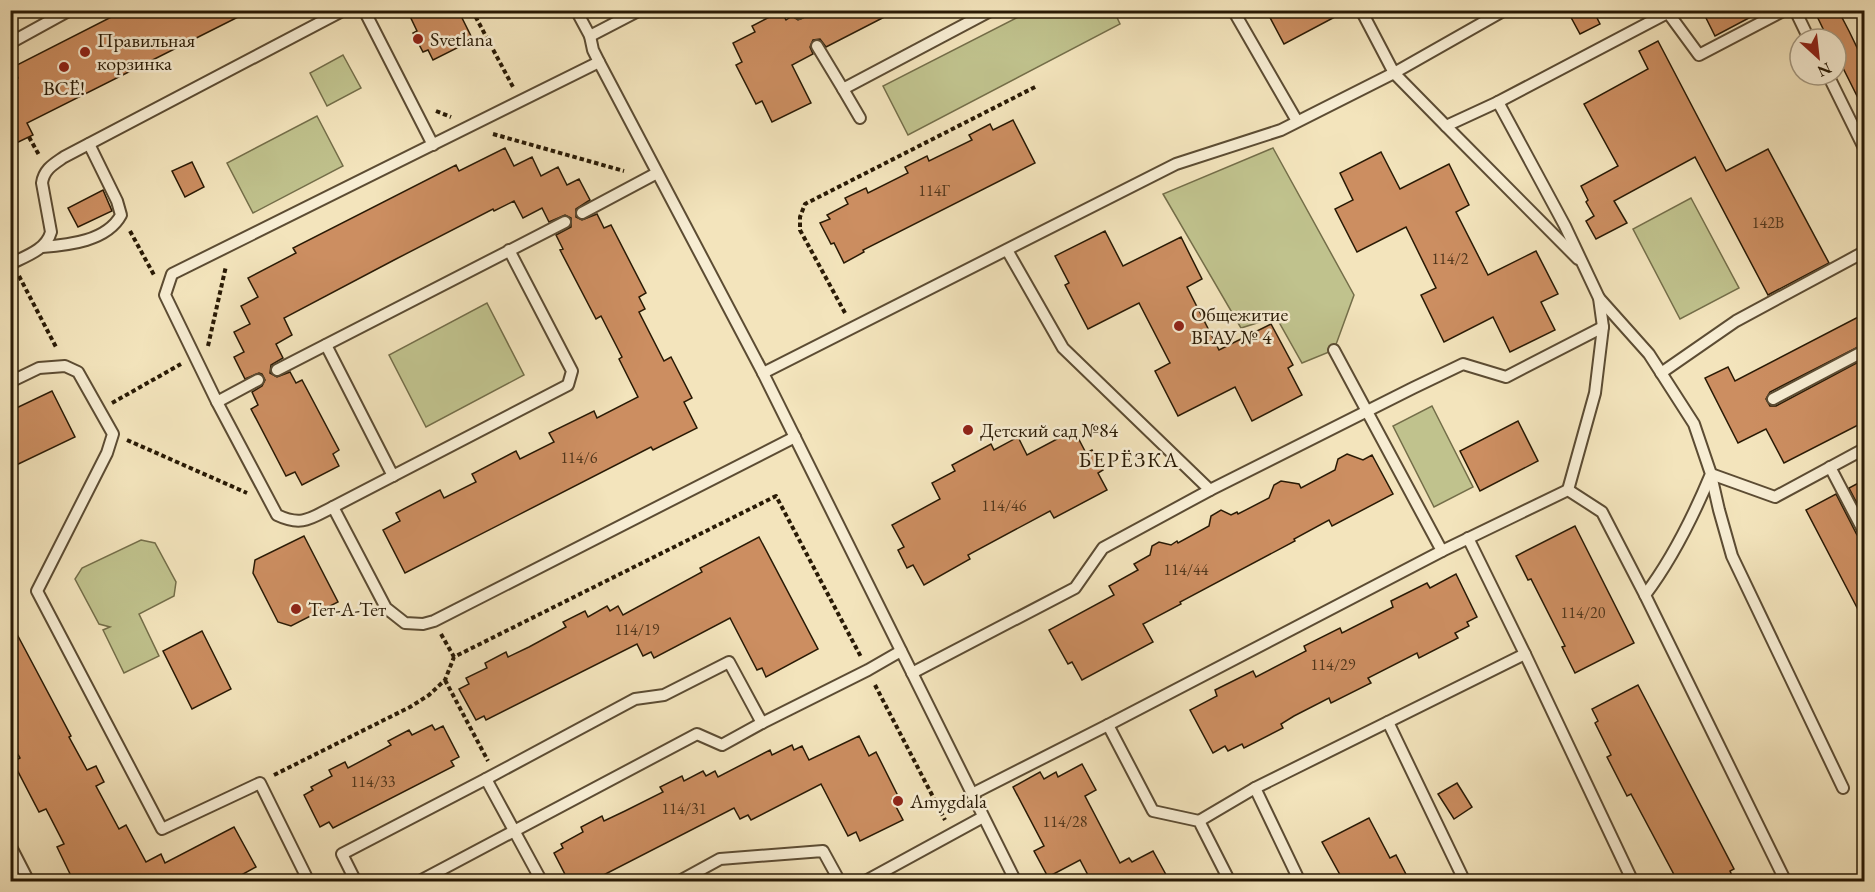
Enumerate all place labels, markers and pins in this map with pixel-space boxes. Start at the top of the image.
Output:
place label: Svetlana [430,26,493,52]
place label: Правильная корзинка [97,27,195,76]
marker: Svetlana [411,32,425,46]
marker: Правильная корзинка [78,45,92,59]
marker: ВСЁ! [57,60,71,74]
place label: ВСЁ! [43,75,85,101]
place label: Общежитие ВГАУ № 4 [1191,301,1288,350]
marker: Общежитие ВГАУ № 4 [1172,319,1186,333]
place label: Детский сад №84 [980,417,1118,443]
marker: Детский сад №84 [961,423,975,437]
place label: Тет-А-Тет [308,596,386,622]
marker: Тет-А-Тет [289,602,303,616]
place label: Amygdala [909,788,987,814]
marker: Amygdala [891,794,905,808]

